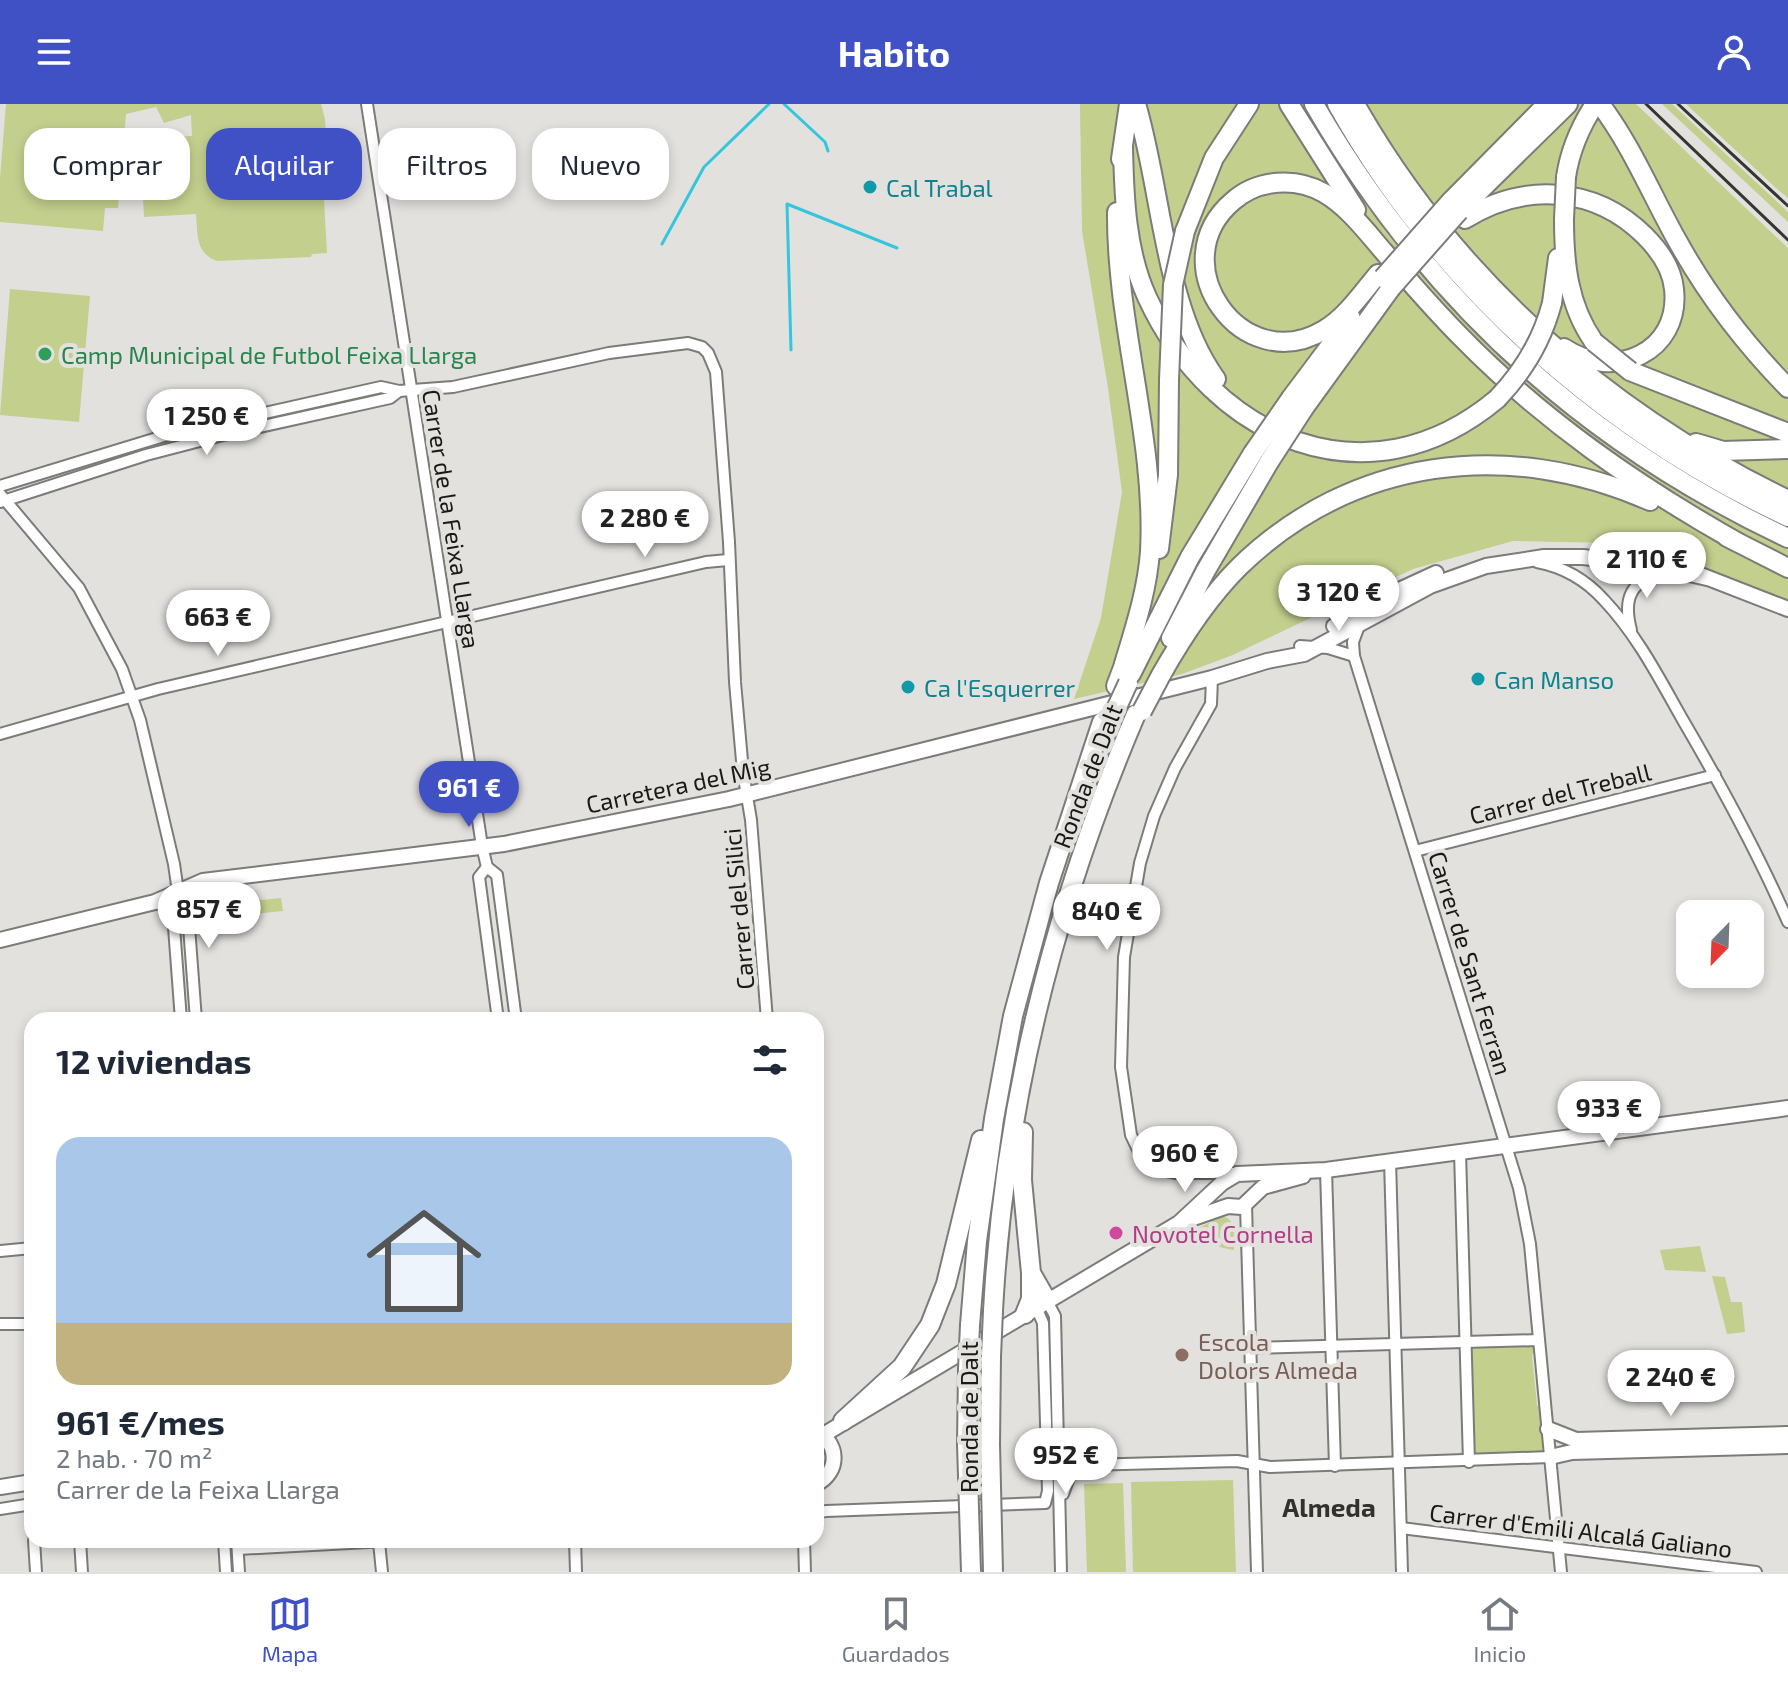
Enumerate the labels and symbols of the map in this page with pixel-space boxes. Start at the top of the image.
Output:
place label: Cal Trabal [886,173,993,202]
marker: Cal Trabal [861,178,879,196]
place label: Camp Municipal de Futbol Feixa Llarga [61,340,477,369]
marker: Camp Municipal de Futbol Feixa Llarga [36,345,54,363]
street label: Carrer de la Feixa Llarga [417,387,487,651]
pin: 1 250 € [133,389,281,457]
pin: 2 280 € [571,491,719,559]
pin: 2 110 € [1573,532,1721,600]
pin: 3 120 € [1265,565,1413,633]
pin: 663 € [162,590,274,658]
place label: Can Manso [1494,665,1614,694]
marker: Can Manso [1469,670,1487,688]
place label: Ca l'Esquerrer [924,673,1076,702]
marker: Ca l'Esquerrer [899,678,917,696]
street label: Ronda de Dalt [1046,700,1128,852]
street label: Carretera del Mig [583,751,773,819]
street label: Carrer del Treball [1466,756,1654,830]
pin: 961 € [413,761,525,829]
street label: Carrer del Silici [717,827,759,991]
street label: Carrer de Sant Ferran [1423,848,1519,1078]
pin: 857 € [153,882,265,950]
pin: 840 € [1051,884,1163,952]
north arrow [1676,900,1764,988]
pin: 933 € [1553,1081,1665,1149]
pin: 960 € [1129,1126,1241,1194]
place label: Novotel Cornella [1132,1219,1314,1248]
marker: Novotel Cornella [1107,1224,1125,1242]
place label: Escola Dolors Almeda [1198,1327,1358,1384]
street label: Ronda de Dalt [954,1341,983,1493]
marker: Escola Dolors Almeda [1173,1346,1191,1364]
pin: 2 240 € [1597,1350,1745,1418]
pin: 952 € [1010,1428,1122,1496]
district label: Almeda [1282,1491,1376,1522]
street label: Carrer d'Emili Alcalá Galiano [1428,1497,1734,1563]

